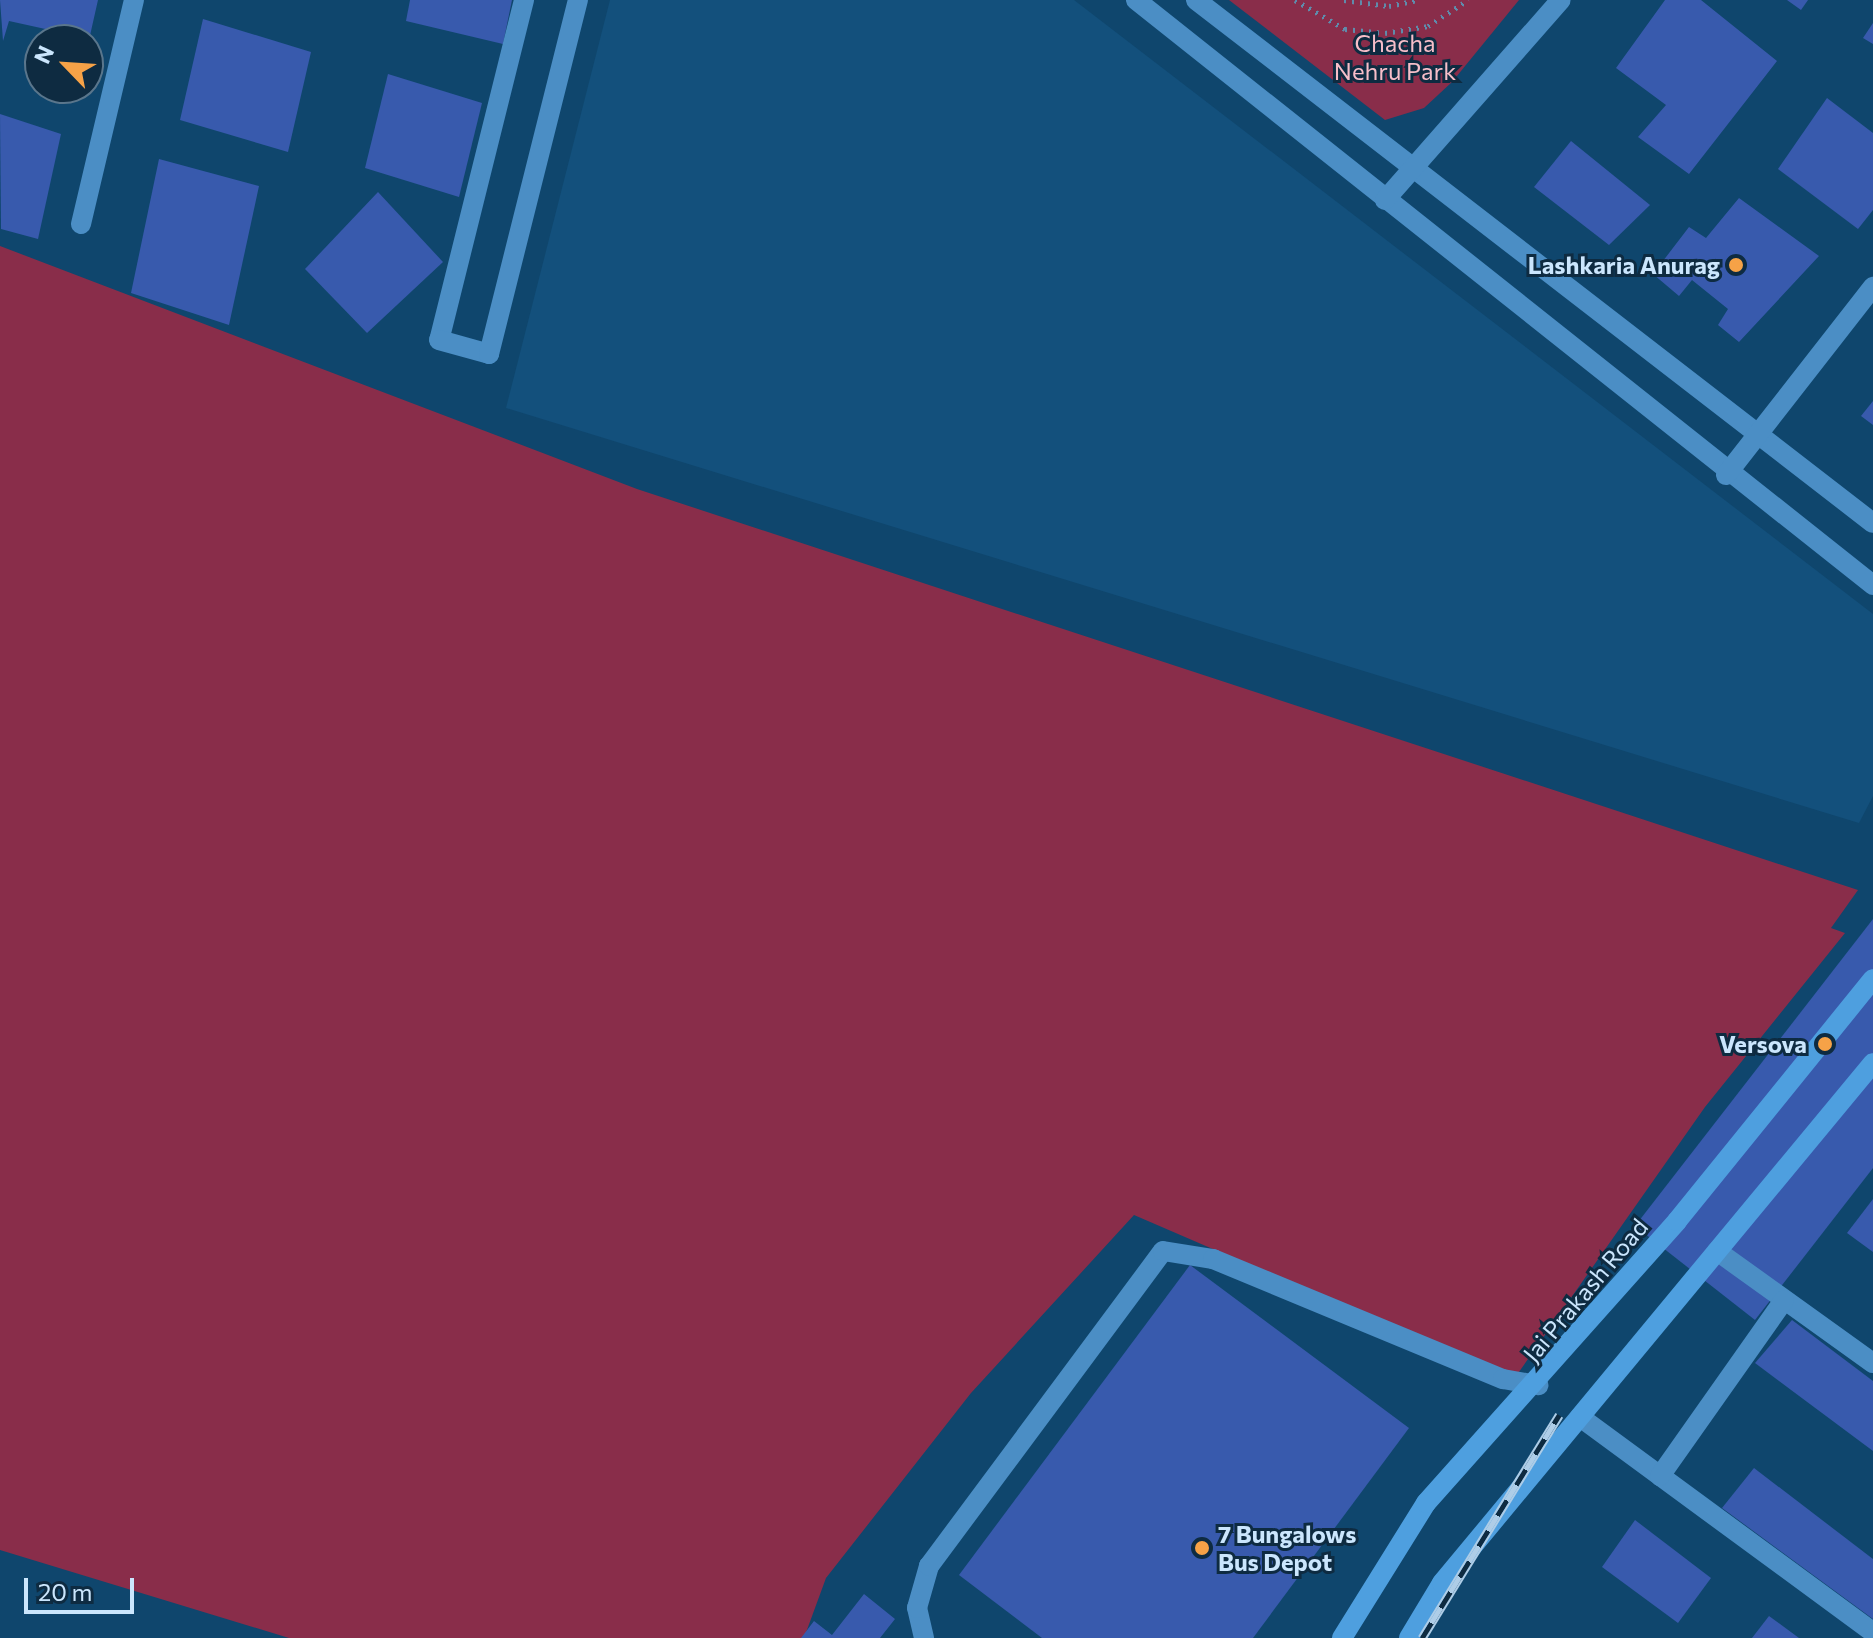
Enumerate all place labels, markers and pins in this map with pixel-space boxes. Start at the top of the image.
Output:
place label: Lashkaria Anurag [1528,251,1720,279]
marker: Lashkaria Anurag [1727,256,1745,274]
place label: Versova [1719,1030,1807,1058]
marker: Versova [1814,1033,1836,1055]
place label: 7 Bungalows Bus Depot [1218,1520,1356,1576]
marker: 7 Bungalows Bus Depot [1193,1539,1211,1557]

